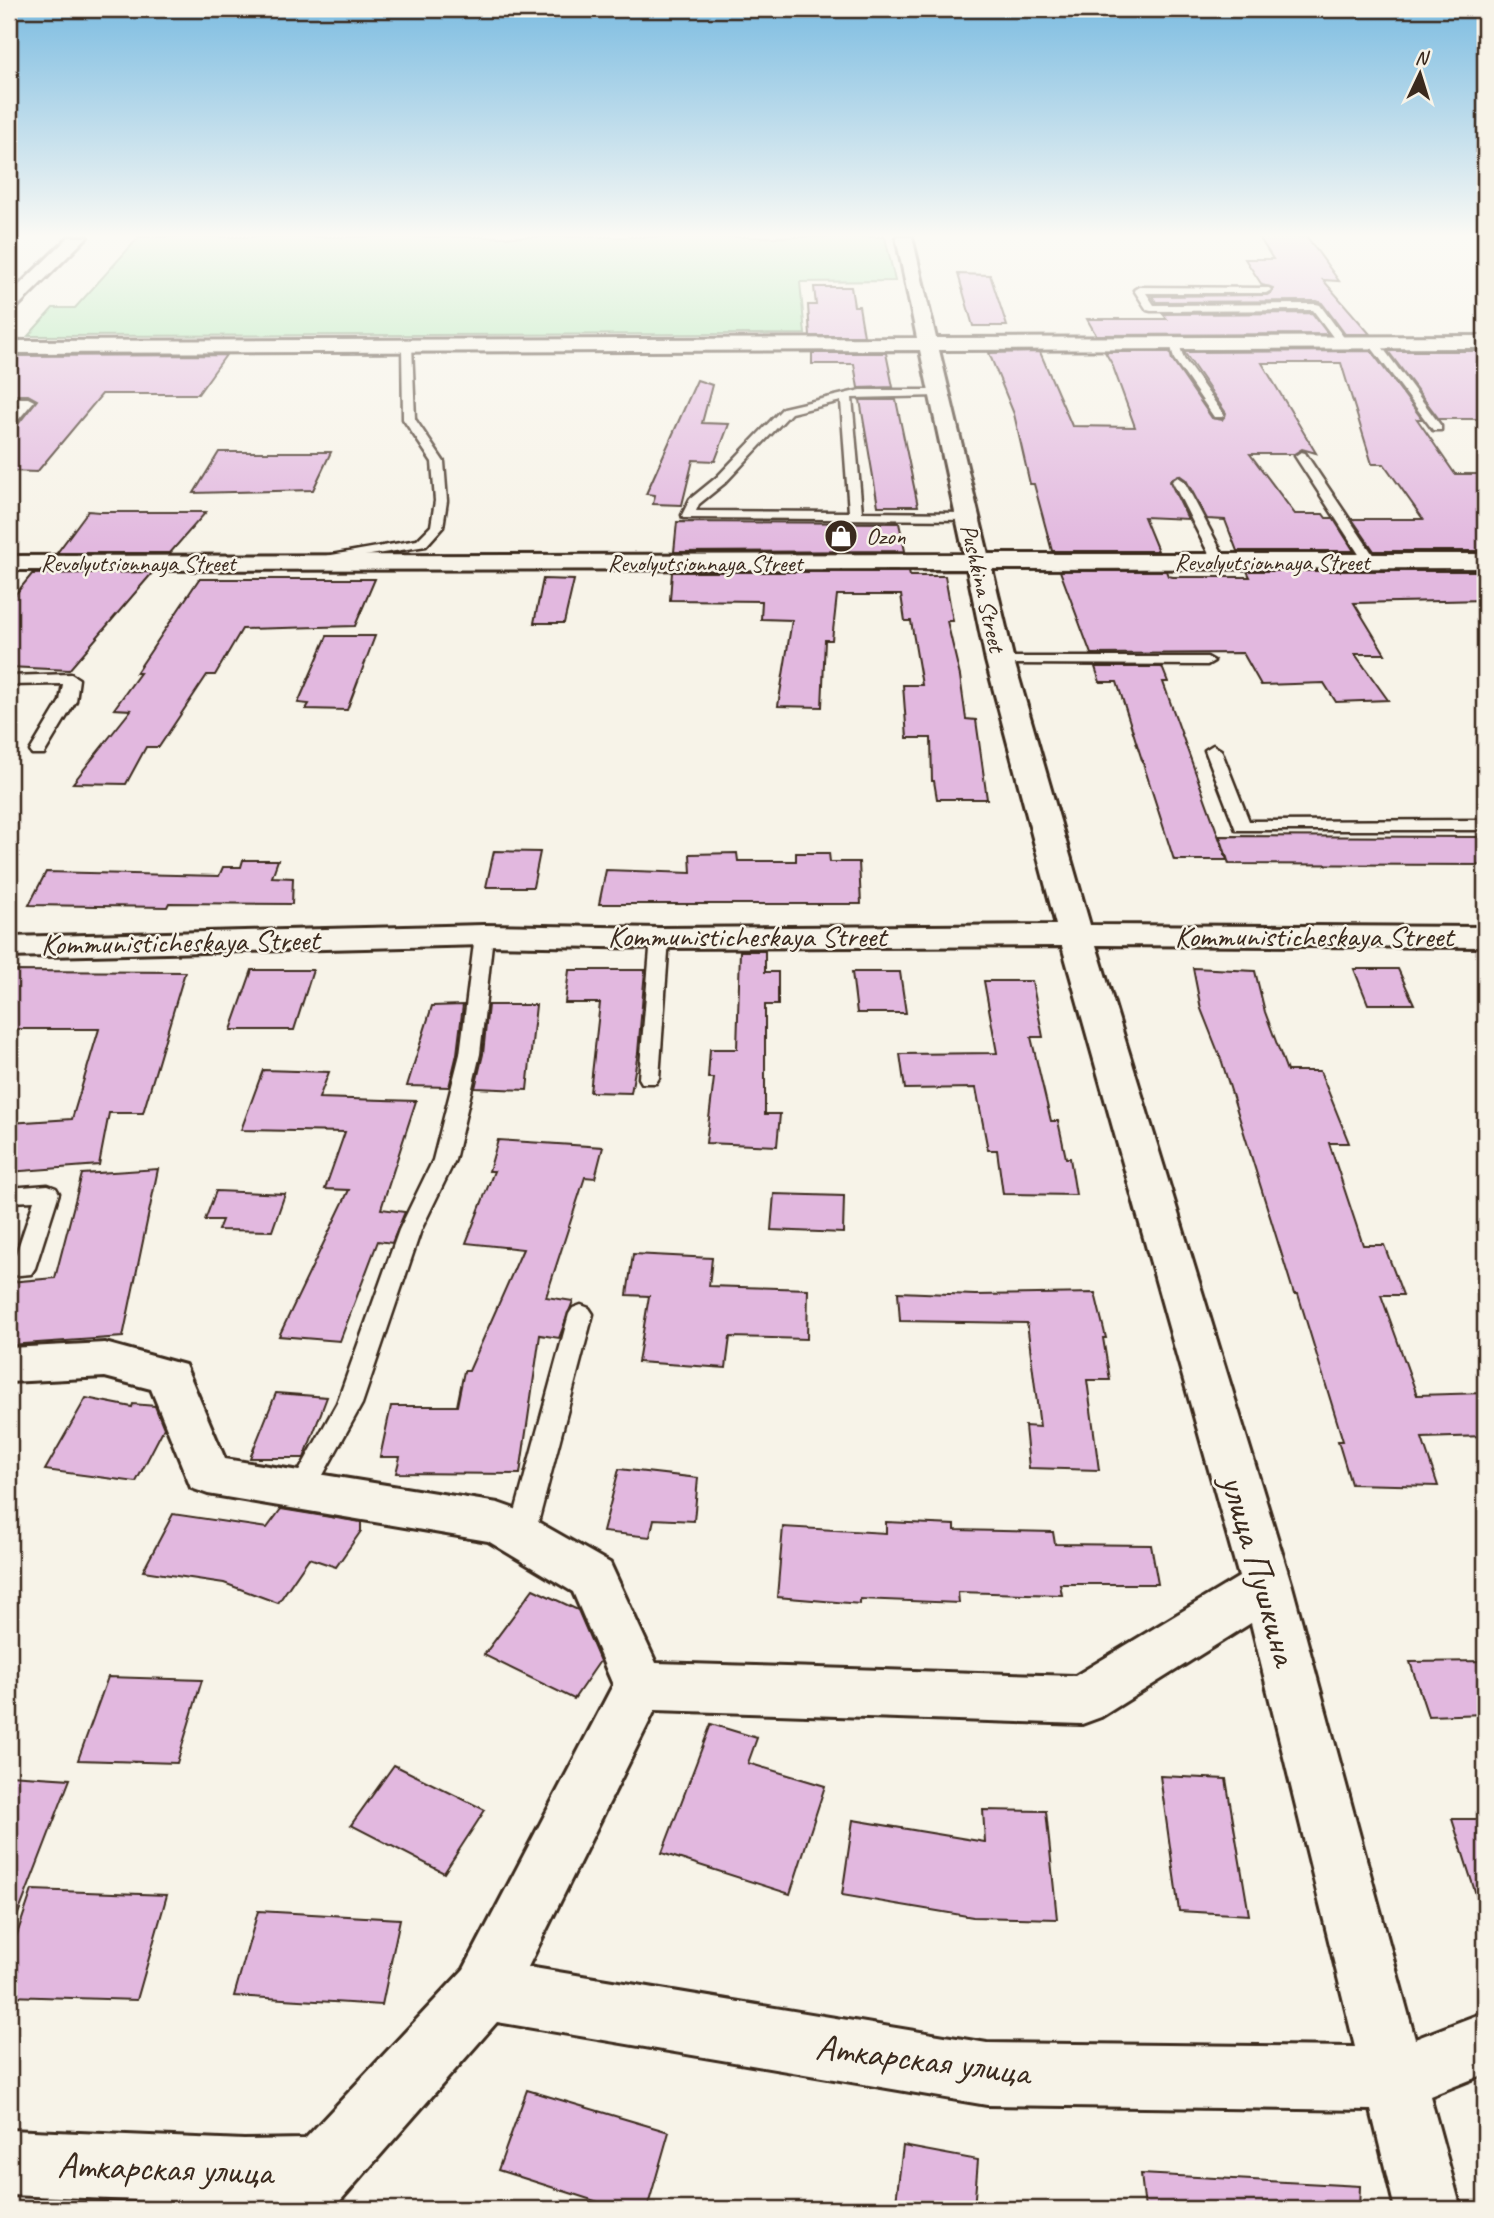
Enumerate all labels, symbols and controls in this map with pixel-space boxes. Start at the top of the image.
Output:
north arrow [1386,38,1456,108]
text: N [1414,46,1431,71]
shop icon: Ozon [822,517,860,555]
place label: Ozon [866,521,906,551]
street label: Pushkina Street [954,521,1013,657]
street label: Revolyutsionnaya Street [1175,547,1371,577]
street label: Revolyutsionnaya Street [41,548,237,578]
street label: Revolyutsionnaya Street [608,548,804,578]
street label: Kommunisticheskaya Street [608,917,889,955]
street label: Kommunisticheskaya Street [1175,917,1456,955]
street label: Kommunisticheskaya Street [40,921,323,963]
street label: улица Пушкина [1210,1468,1310,1673]
street label: Аткарская улица [813,2023,1036,2096]
street label: Аткарская улица [57,2141,276,2195]

